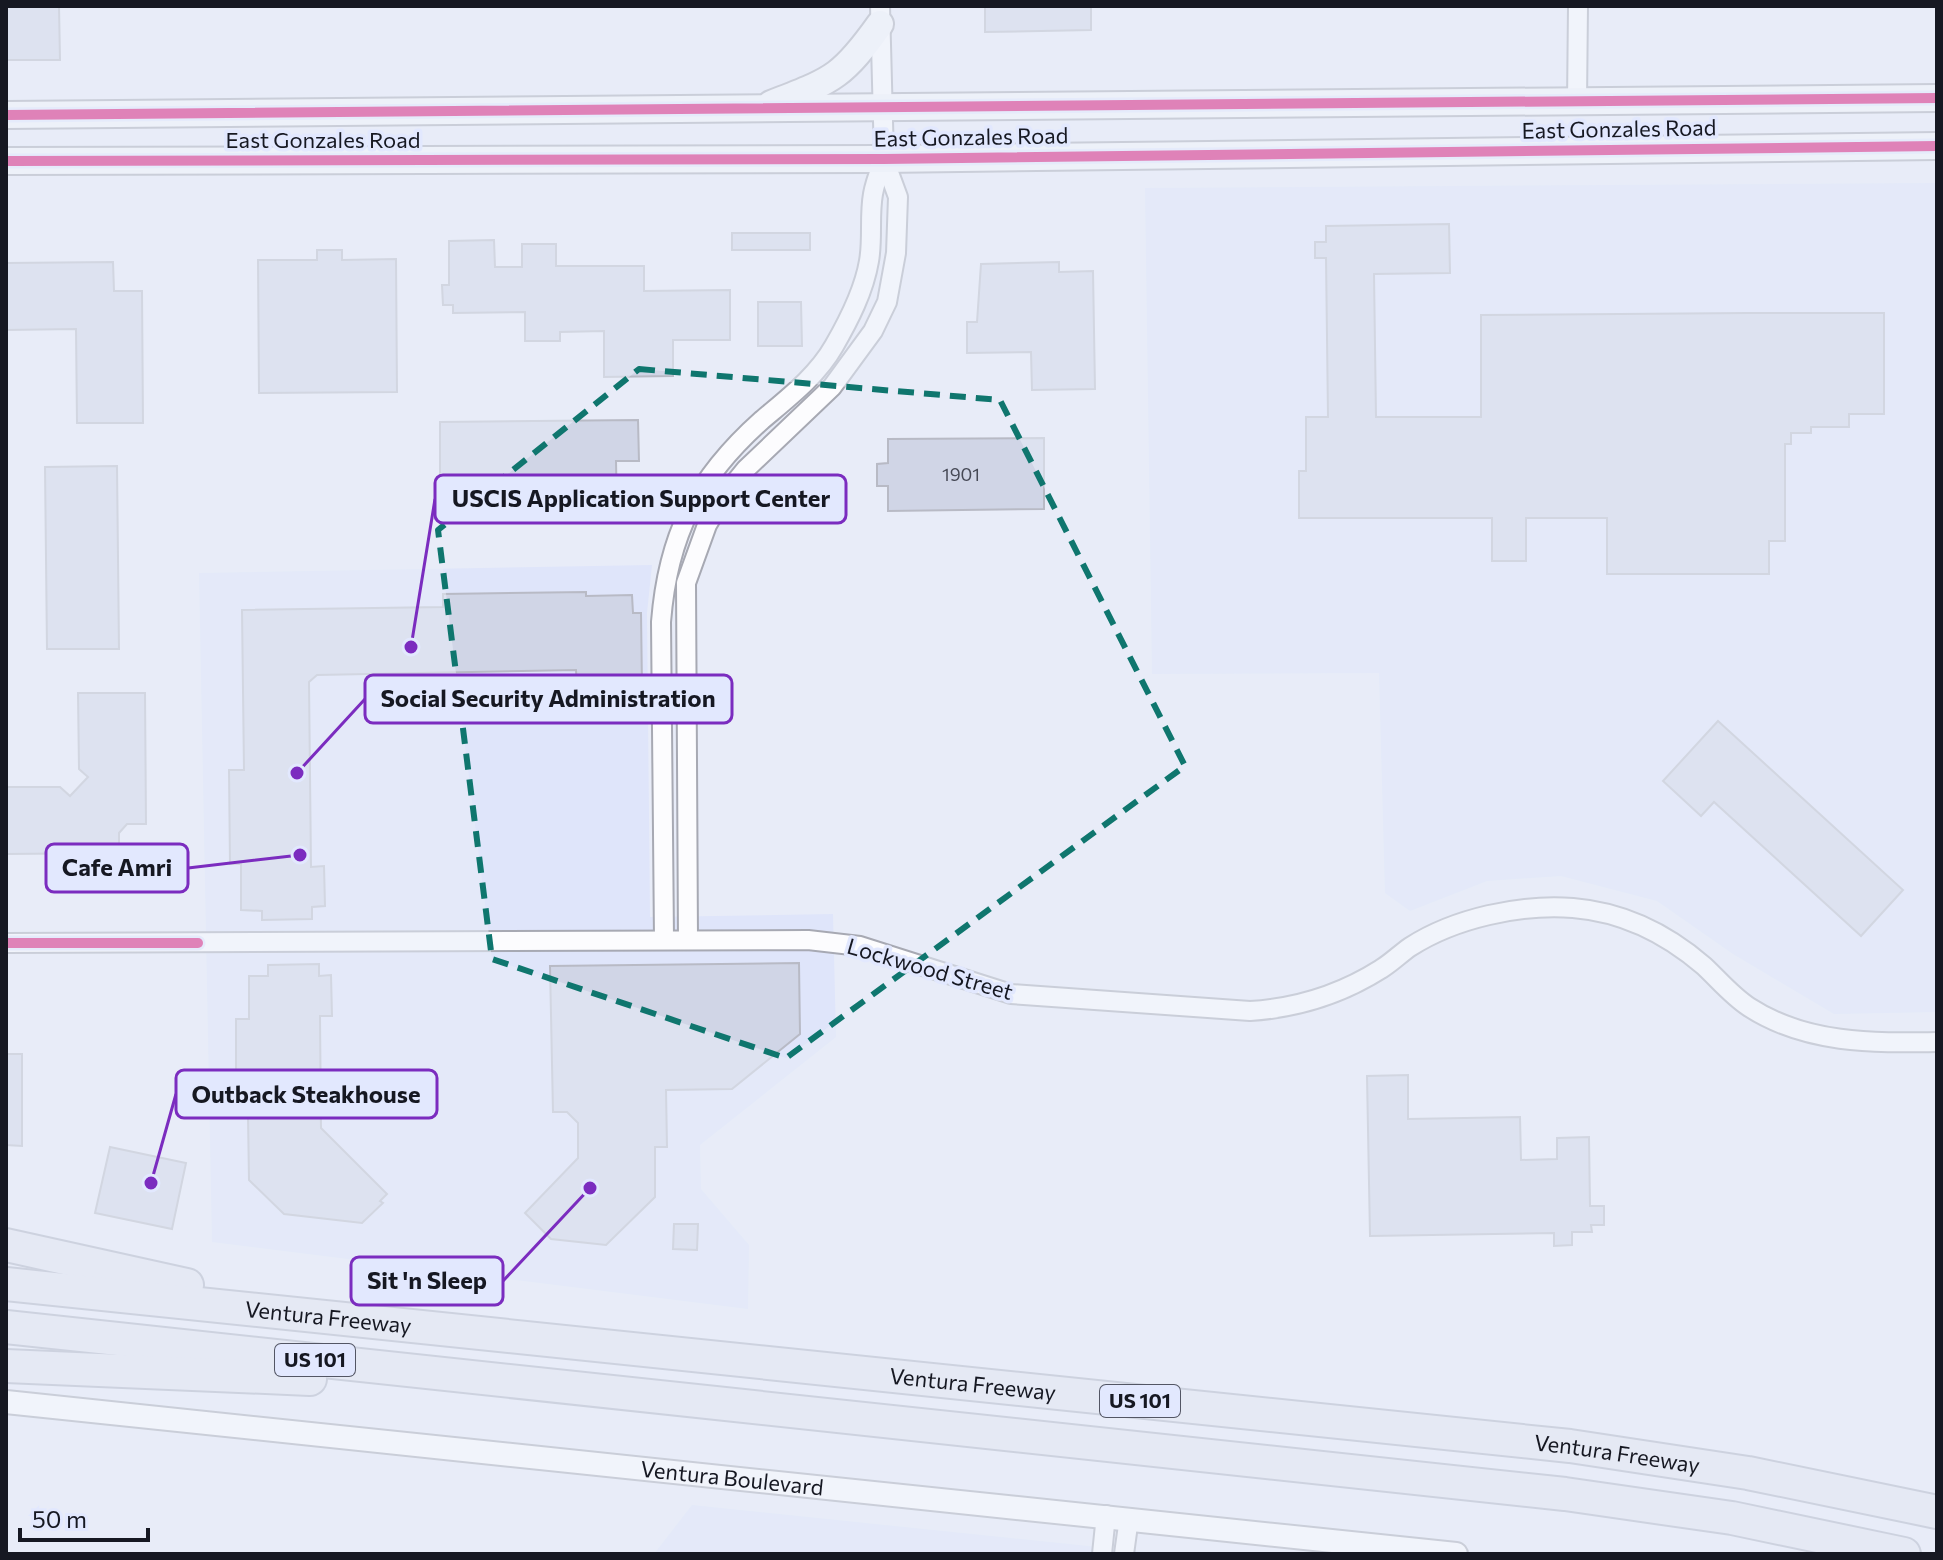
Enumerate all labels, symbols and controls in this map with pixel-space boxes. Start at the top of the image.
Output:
street label: East Gonzales Road [1521,113,1717,144]
street label: East Gonzales Road [873,121,1069,152]
street label: East Gonzales Road [226,126,420,153]
house number: 1901 [942,463,980,485]
callout: USCIS Application Support Center [435,475,846,523]
text: USCIS Application Support Center [452,483,830,512]
callout: Social Security Administration [365,675,732,723]
text: Social Security Administration [380,683,716,712]
callout: Cafe Amri [46,844,188,892]
text: Cafe Amri [62,852,172,881]
street label: Lockwood Street [844,932,1016,1005]
callout: Outback Steakhouse [176,1070,437,1118]
text: Outback Steakhouse [191,1079,421,1108]
callout: Sit 'n Sleep [351,1257,503,1305]
text: Sit 'n Sleep [367,1265,487,1294]
street label: Ventura Freeway [244,1295,413,1339]
road number: US 101 [275,1344,355,1376]
street label: Ventura Freeway [888,1362,1057,1406]
road number: US 101 [1100,1385,1180,1417]
street label: Ventura Freeway [1533,1428,1702,1479]
street label: Ventura Boulevard [639,1455,825,1501]
scale bar [20,1492,148,1542]
text: 50 m [32,1504,87,1533]

